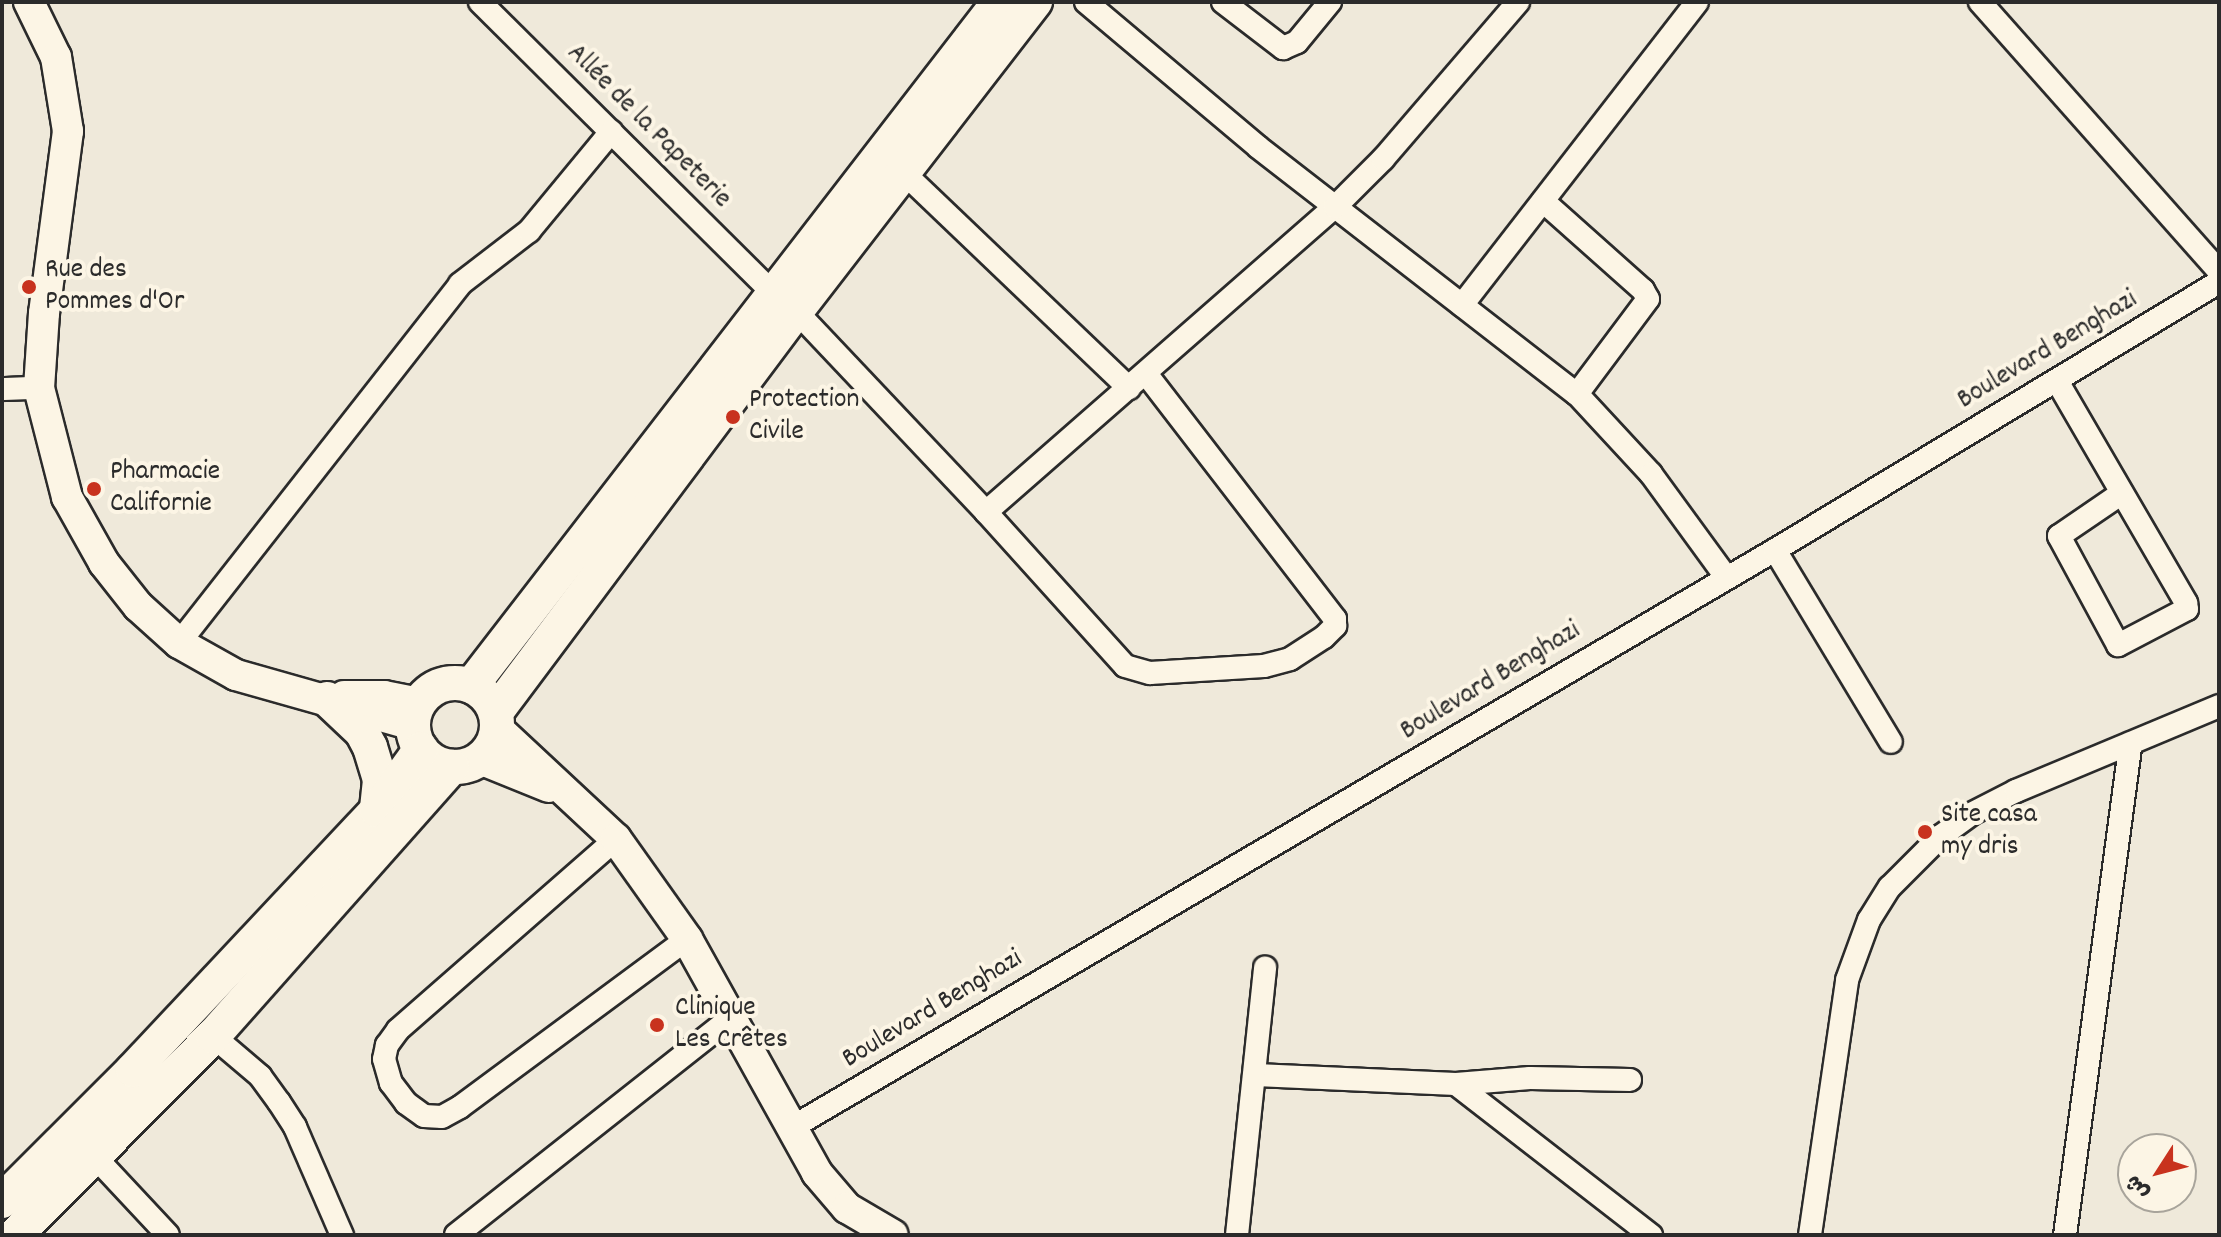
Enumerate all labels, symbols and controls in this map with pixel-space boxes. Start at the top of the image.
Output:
street label: Allée de la Papeterie [559,38,737,216]
place label: Rue des Pommes d'Or [45,254,184,320]
marker: Rue des Pommes d'Or [20,278,38,296]
street label: Boulevard Benghazi [1952,284,2144,418]
place label: Protection Civile [749,384,859,450]
marker: Protection Civile [724,408,742,426]
place label: Pharmacie Californie [110,456,220,522]
marker: Pharmacie Californie [85,480,103,498]
street label: Boulevard Benghazi [1395,615,1587,749]
place label: Site casa my dris [1941,799,2037,865]
marker: Site casa my dris [1916,823,1934,841]
street label: Boulevard Benghazi [837,943,1029,1077]
place label: Clinique Les Crêtes [675,992,788,1058]
marker: Clinique Les Crêtes [646,1014,668,1036]
north arrow [2117,1133,2197,1213]
text: ش [2119,1167,2158,1205]

